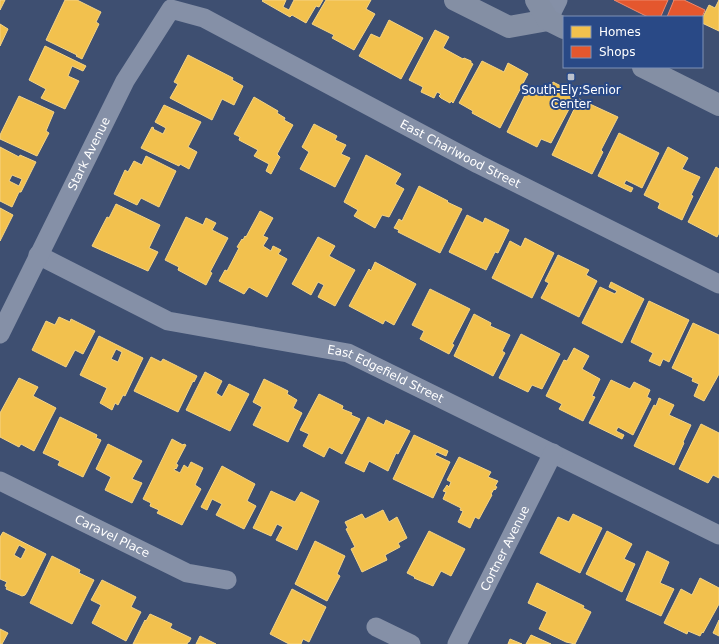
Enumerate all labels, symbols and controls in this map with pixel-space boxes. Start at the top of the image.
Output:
legend [563,16,703,68]
text: Homes [599,25,641,39]
text: Shops [599,45,635,59]
marker: South-Ely;Senior Center [566,72,576,82]
place label: South-Ely;Senior Center [521,83,621,111]
street label: Stark Avenue [65,115,113,193]
street label: East Charlwood Street [398,117,523,191]
street label: East Edgefield Street [326,342,446,406]
street label: Cortner Avenue [478,503,532,593]
street label: Caravel Place [72,512,152,560]

